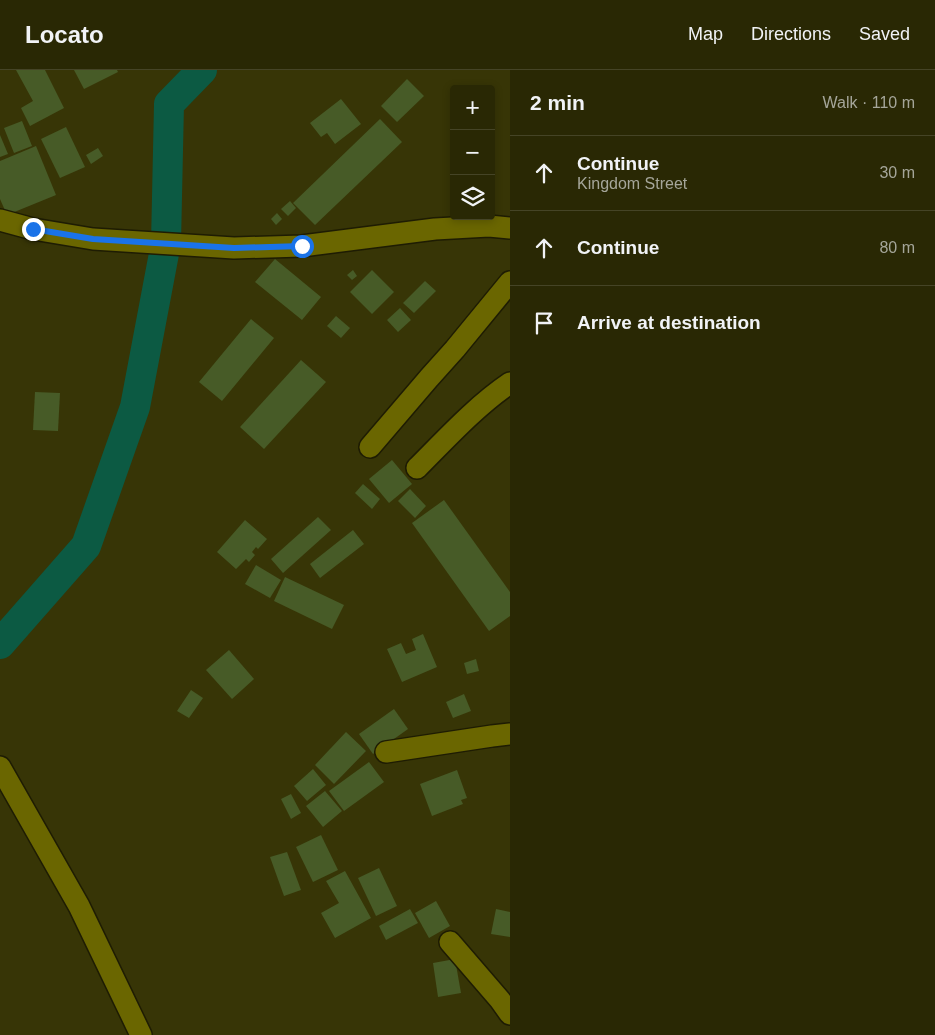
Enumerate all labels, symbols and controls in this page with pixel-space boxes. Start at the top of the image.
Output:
text: Locato [25,21,104,48]
text: Map [688,24,723,44]
text: Directions [751,24,831,44]
text: Saved [859,24,910,44]
map controls [450,85,495,220]
button: + [450,85,495,130]
text: 2 min [530,91,585,114]
text: Walk · 110 m [823,94,915,111]
button: − [450,130,495,175]
text: Continue [577,153,659,174]
icon: ahead [530,159,558,187]
text: 30 m [879,164,915,181]
button: layers [450,175,495,220]
text: Kingdom Street [577,175,687,192]
route end [22,218,45,241]
icon: ahead [530,234,558,262]
route start [291,235,314,258]
text: Continue [577,237,659,258]
text: 80 m [879,239,915,256]
icon: arrive [530,309,558,337]
text: Arrive at destination [577,312,761,333]

